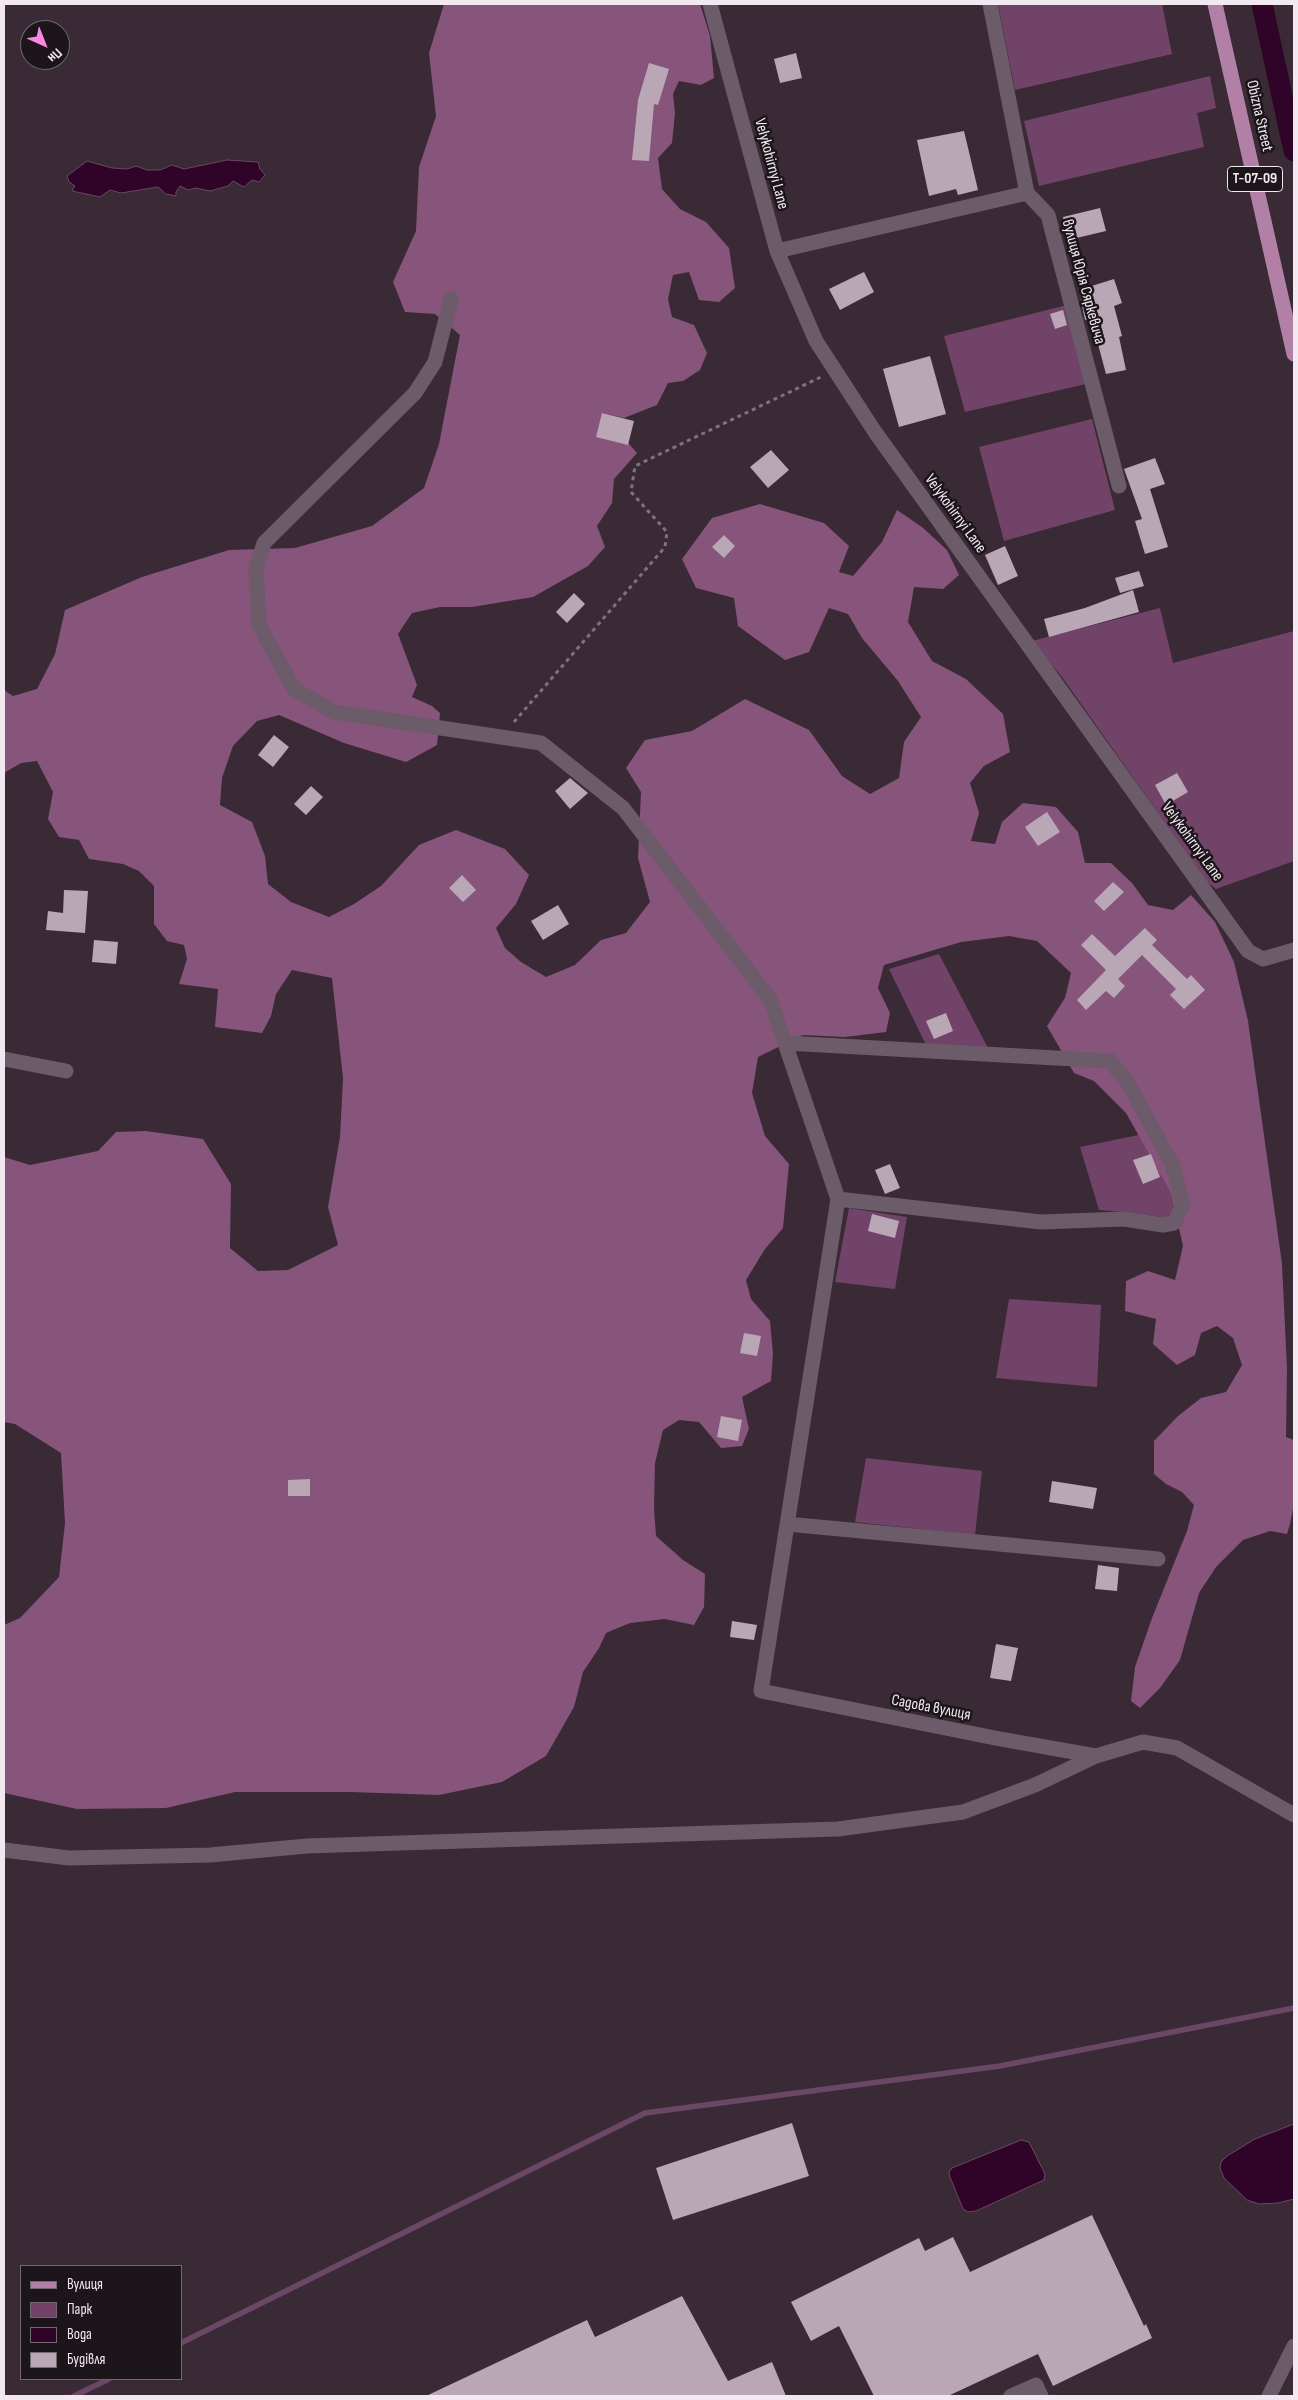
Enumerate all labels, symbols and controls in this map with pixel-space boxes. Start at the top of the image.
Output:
north arrow [20,20,70,70]
text: Пн [44,45,66,66]
street label: Obizna Street [1241,78,1277,154]
street label: Velykohirnyi Lane [750,117,792,211]
road number: Т-07-09 [1228,166,1282,192]
street label: вулиця Юрія Сяркевича [1057,218,1109,346]
street label: Velykohirnyi Lane [920,471,990,557]
street label: Velykohirnyi Lane [1157,799,1227,885]
street label: Садова вулиця [890,1691,972,1725]
legend [20,2265,182,2380]
text: Вулиця [67,2275,103,2294]
text: Парк [67,2300,92,2319]
text: Вода [67,2325,92,2344]
text: Будівля [67,2350,105,2369]

